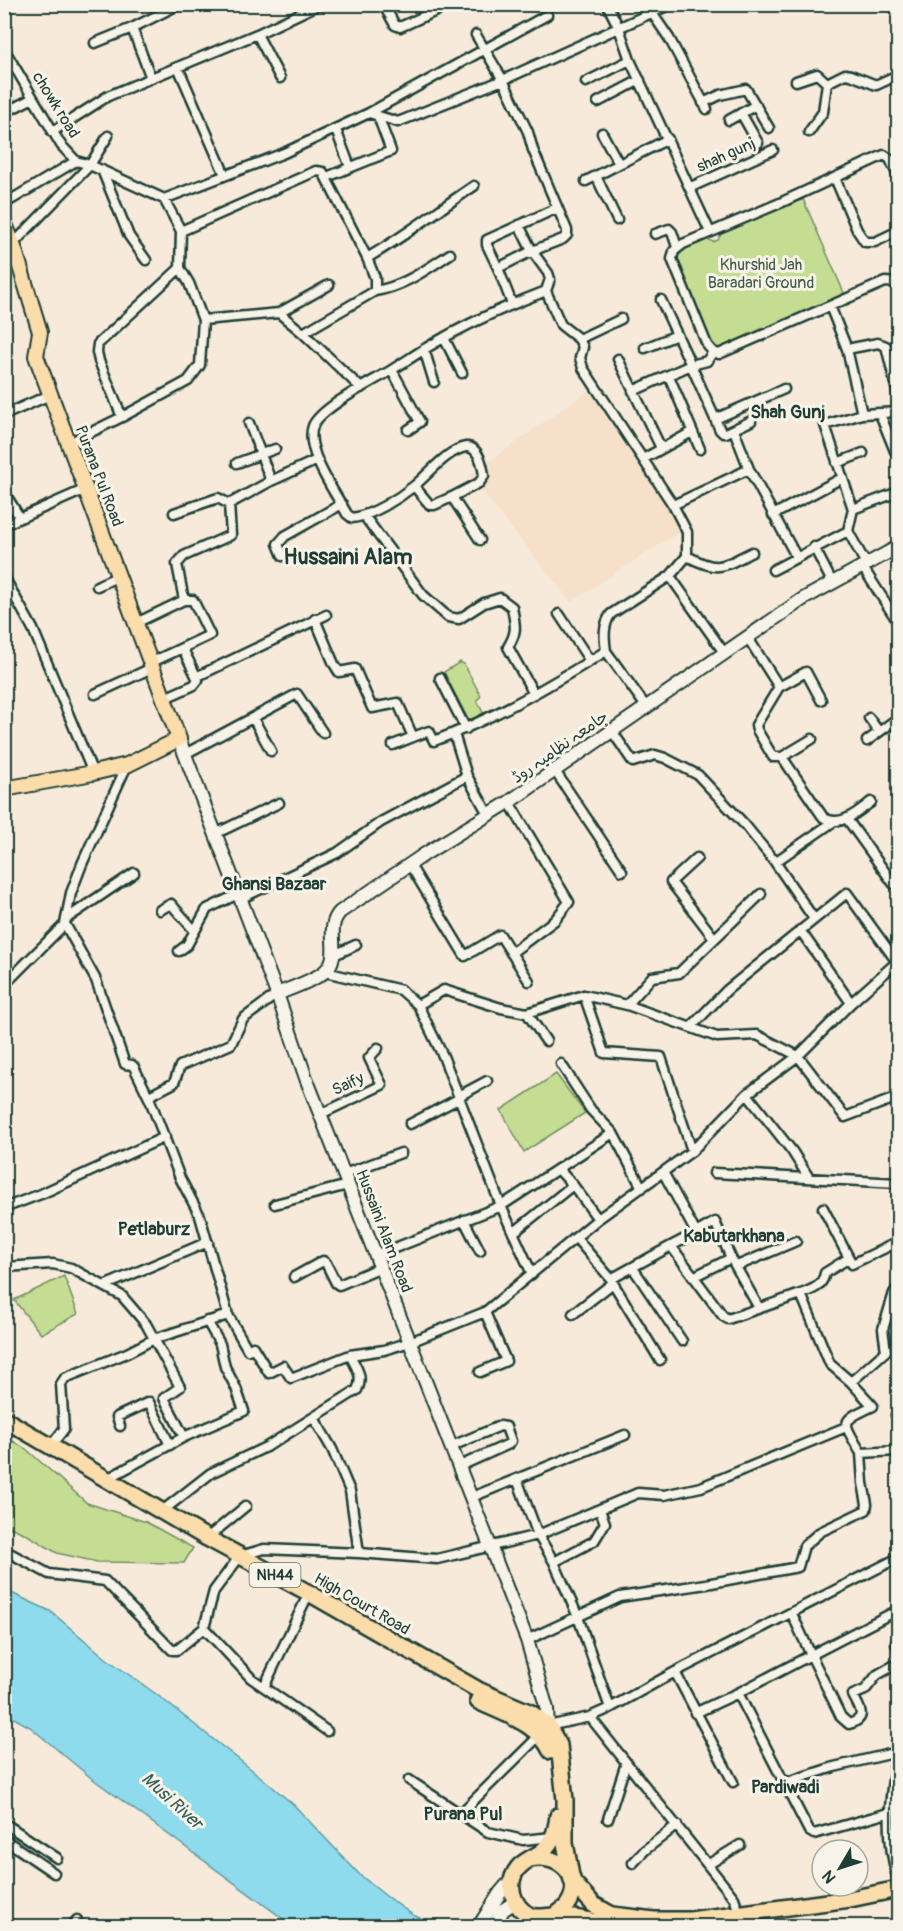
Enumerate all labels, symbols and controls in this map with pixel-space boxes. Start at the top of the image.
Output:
street label: chowk road [28,68,84,142]
street label: shah gunj [694,133,758,177]
park label: Khurshid Jah Baradari Ground [708,255,814,293]
district label: Shah Gunj [751,401,825,424]
street label: Purana Pul Road [71,423,127,529]
district label: Hussaini Alam [283,543,413,571]
street label: جامعہ نظامیہ روڈ [508,706,612,788]
district label: Ghansi Bazaar [222,873,327,896]
street label: Saify [329,1068,367,1100]
street label: Hussaini Alam Road [351,1167,417,1295]
district label: Petlaburz [118,1218,191,1241]
district label: Kabutarkhana [683,1225,785,1248]
road number: NH44 [250,1563,300,1587]
street label: High Court Road [310,1568,414,1640]
water label: Musi River [137,1767,209,1836]
district label: Pardiwadi [751,1776,819,1799]
district label: Purana Pul [424,1803,502,1826]
north arrow [810,1838,870,1898]
text: N [818,1866,840,1887]

